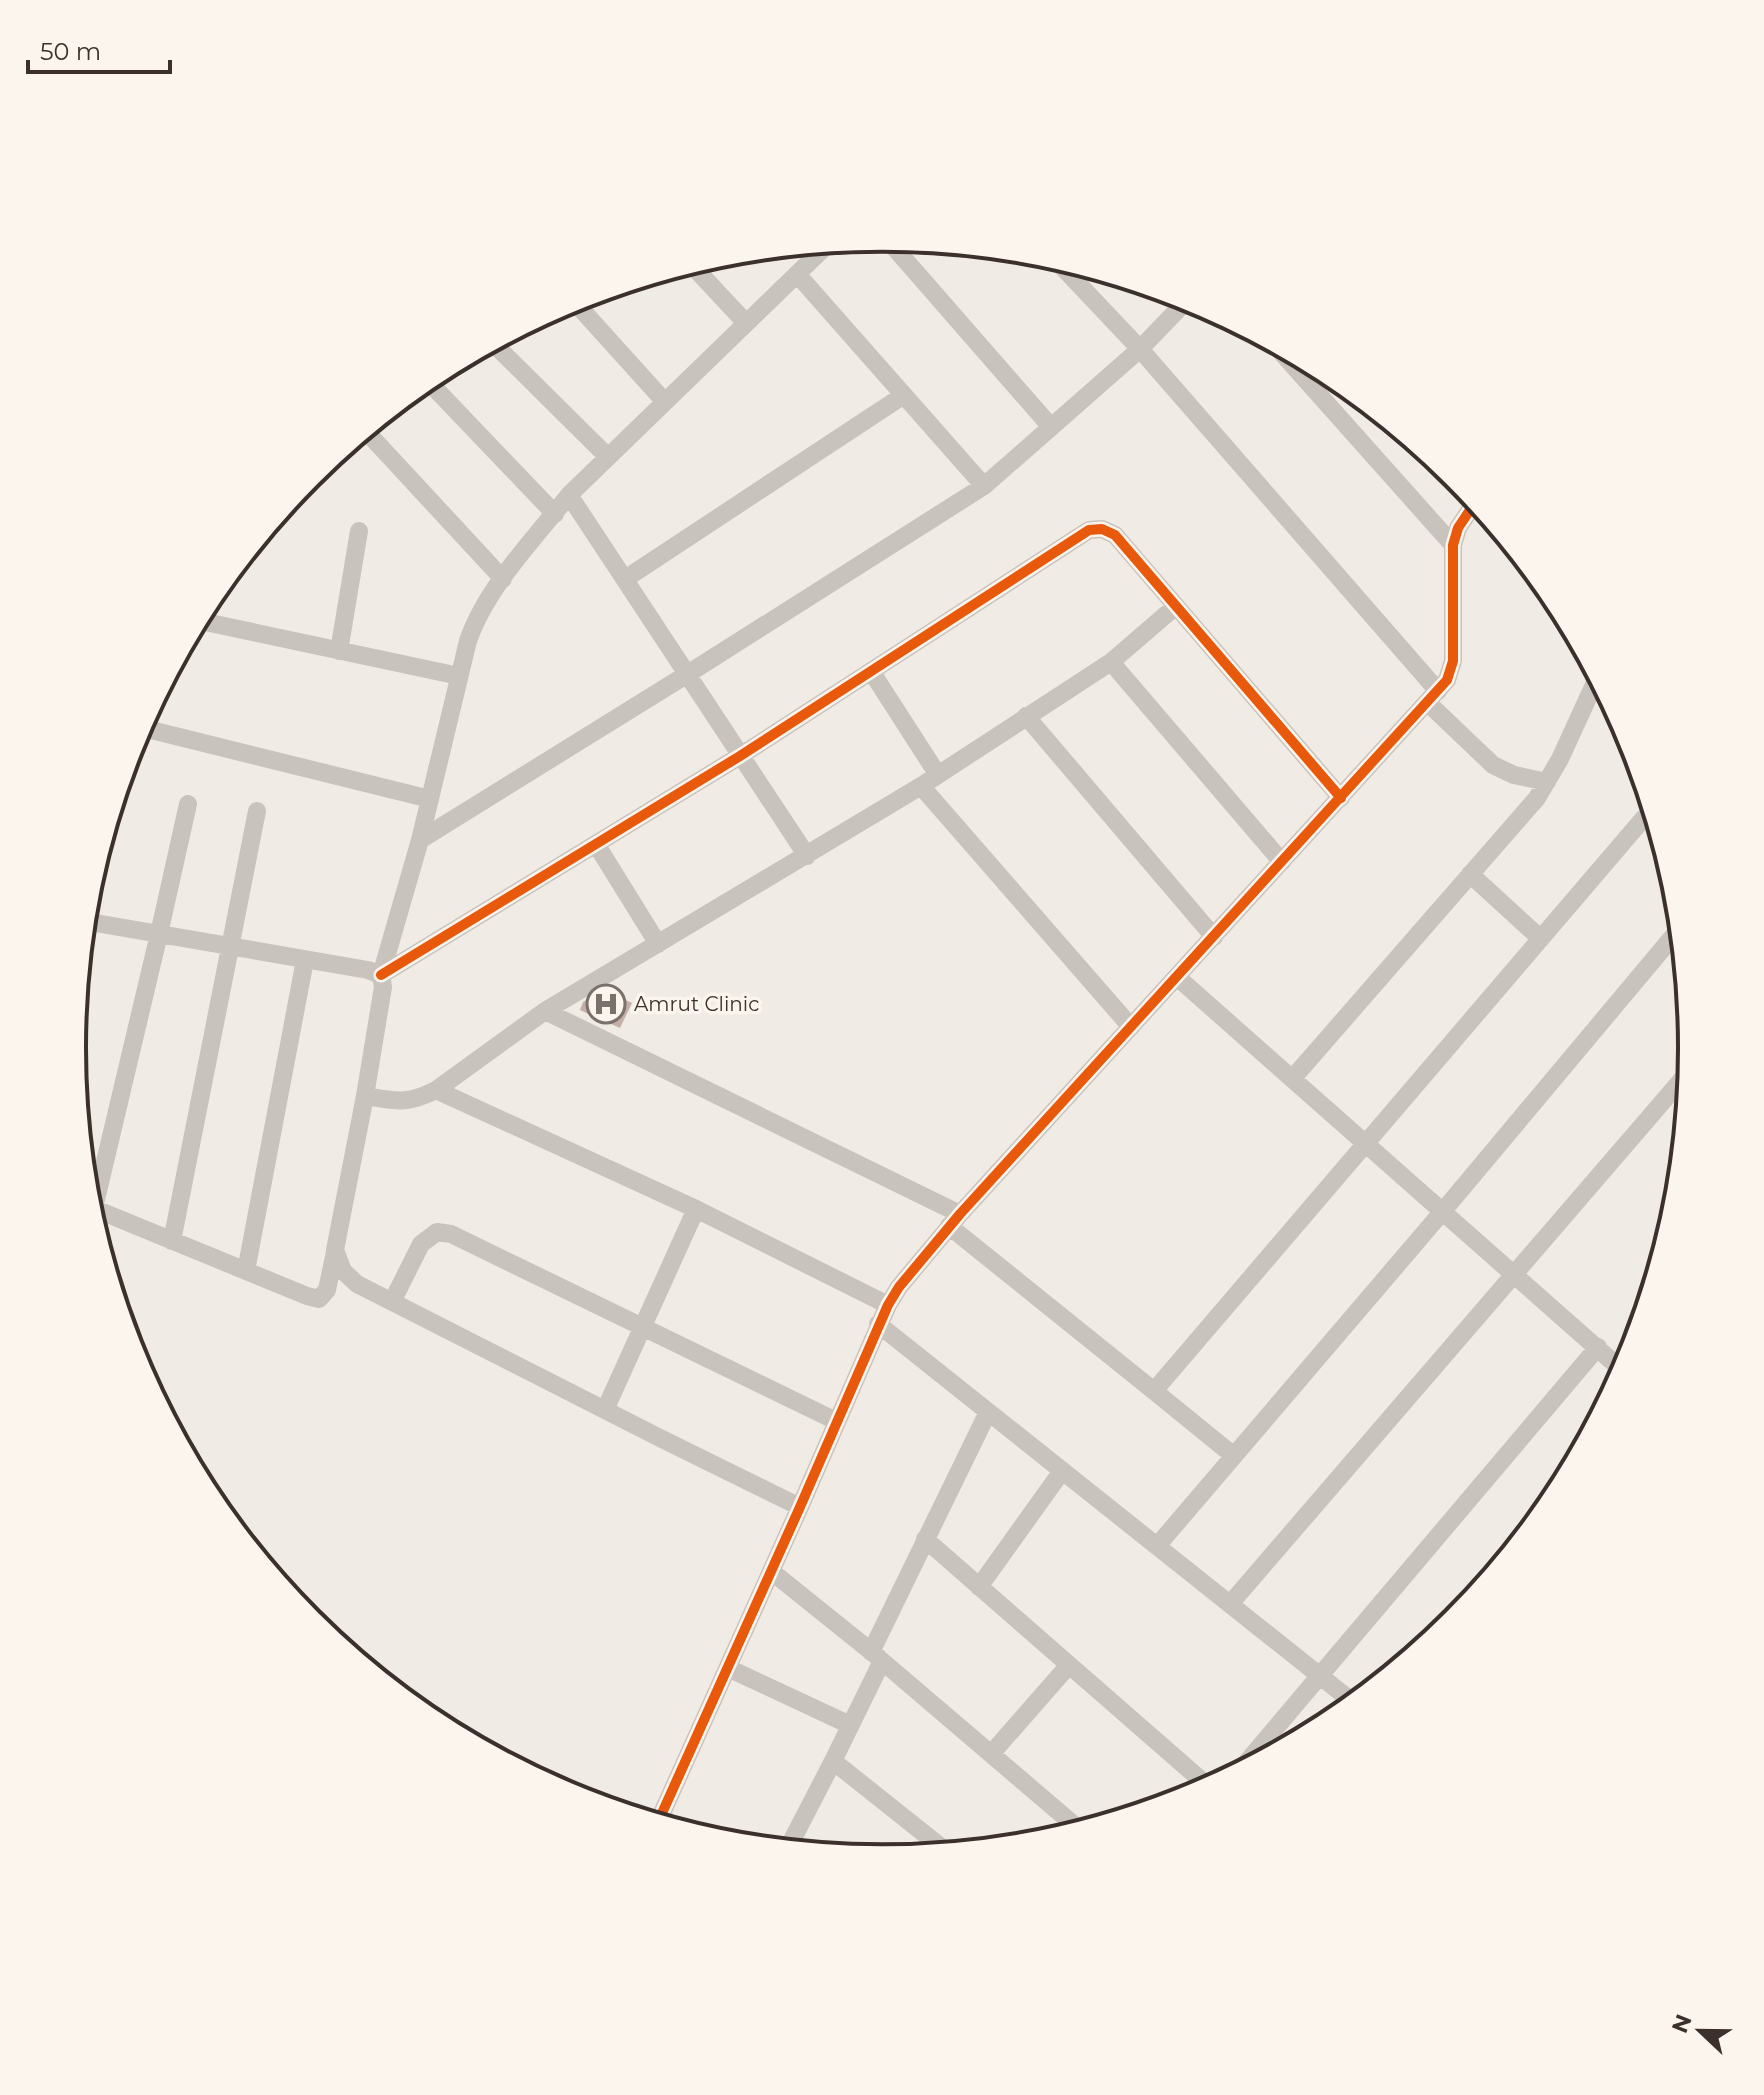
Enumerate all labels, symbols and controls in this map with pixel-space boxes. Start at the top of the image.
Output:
scale bar [28,24,170,74]
text: 50 m [40,37,101,66]
hospital icon: Amrut Clinic [585,983,627,1025]
place label: Amrut Clinic [634,992,759,1016]
north arrow [1660,1991,1740,2071]
text: N [1666,2010,1698,2037]

